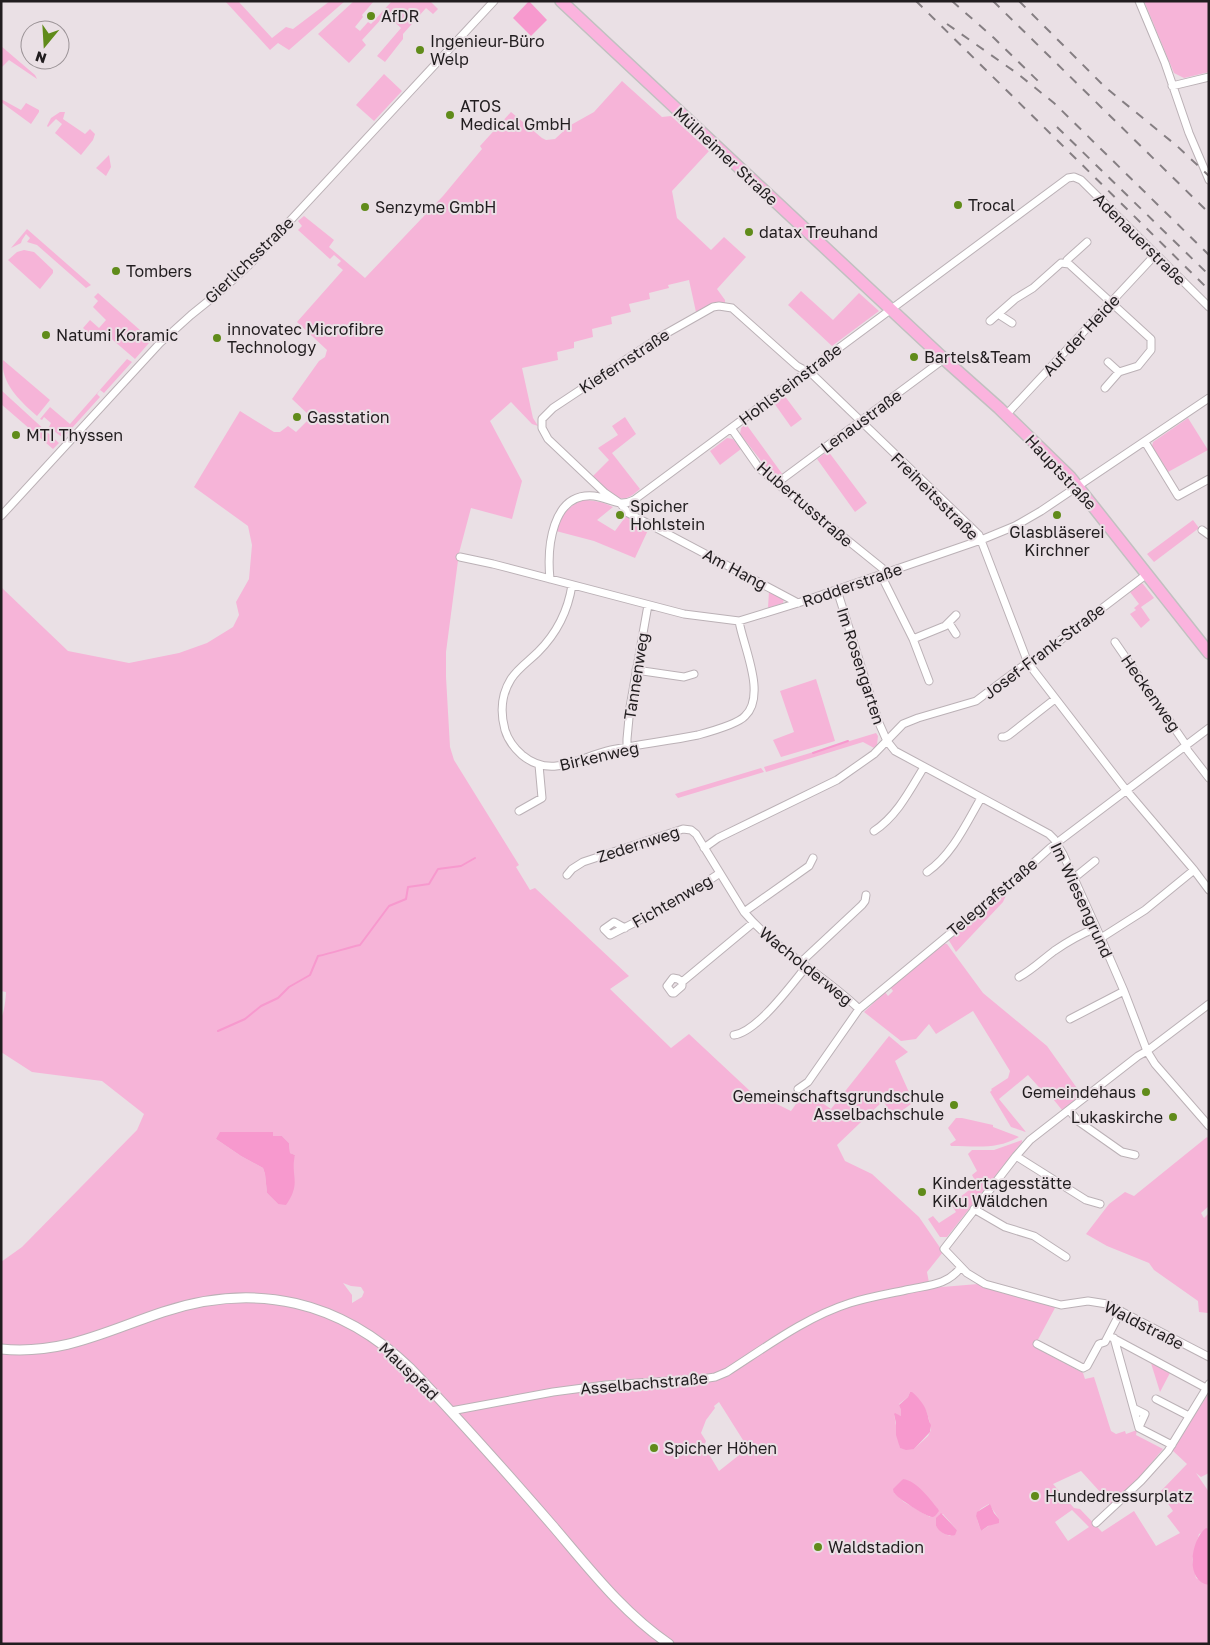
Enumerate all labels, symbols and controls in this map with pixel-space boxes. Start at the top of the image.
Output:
place label: AfDR [381,6,419,26]
marker: AfDR [365,10,377,22]
north arrow [20,20,70,70]
place label: Ingenieur-Büro Welp [430,31,545,69]
marker: Ingenieur-Büro Welp [414,44,426,56]
text: N [33,48,49,68]
place label: ATOS Medical GmbH [460,96,572,134]
street label: Mülheimer Straße [670,102,782,210]
marker: ATOS Medical GmbH [444,109,456,121]
street label: Adenauerstraße [1090,189,1190,289]
place label: Trocal [968,195,1015,215]
place label: Senzyme GmbH [375,197,497,217]
marker: Trocal [952,199,964,211]
marker: Senzyme GmbH [359,201,371,213]
street label: Gierlichsstraße [200,212,298,308]
place label: datax Treuhand [759,222,878,242]
marker: datax Treuhand [743,226,755,238]
place label: Tombers [126,261,192,281]
marker: Tombers [110,265,122,277]
street label: Auf der Heide [1038,290,1124,380]
place label: innovatec Microfibre Technology [227,319,384,357]
street label: Kiefernstraße [575,324,673,398]
place label: Natumi Koramic [56,325,178,345]
marker: Natumi Koramic [40,329,52,341]
marker: innovatec Microfibre Technology [211,332,223,344]
street label: Hohlsteinstraße [735,339,845,429]
place label: Bartels&Team [924,347,1031,367]
marker: Bartels&Team [908,351,920,363]
street label: Lenaustraße [817,385,905,457]
place label: Gasstation [307,407,390,427]
marker: Gasstation [291,411,303,423]
place label: MTI Thyssen [26,425,123,445]
marker: MTI Thyssen [10,429,22,441]
street label: Hauptstraße [1021,430,1101,514]
street label: Freiheitsstraße [887,448,983,544]
street label: Hubertusstraße [753,457,857,551]
place label: Spicher Hohlstein [630,496,705,534]
marker: Spicher Hohlstein [614,509,626,521]
marker: Glasbläserei Kirchner [1051,509,1063,521]
place label: Glasbläserei Kirchner [1009,522,1105,560]
street label: Am Hang [700,544,770,594]
street label: Rodderstraße [800,559,904,611]
street label: Josef-Frank-Straße [979,599,1109,703]
street label: Im Rosengarten [833,605,889,727]
street label: Tannenweg [619,631,653,721]
street label: Heckenweg [1117,650,1185,736]
street label: Birkenweg [557,737,641,775]
street label: Zedernweg [594,821,682,867]
street label: Im Wiesengrund [1046,839,1118,961]
street label: Telegrafstraße [943,854,1041,940]
street label: Fichtenweg [628,870,716,932]
street label: Wacholderweg [755,922,857,1010]
place label: Gemeindehaus [1022,1082,1136,1102]
place label: Gemeinschaftsgrundschule Asselbachschule [733,1086,944,1124]
marker: Gemeindehaus [1140,1086,1152,1098]
marker: Gemeinschaftsgrundschule Asselbachschule [948,1099,960,1111]
place label: Lukaskirche [1071,1107,1163,1127]
marker: Lukaskirche [1167,1111,1179,1123]
place label: Kindertagesstätte KiKu Wäldchen [932,1173,1072,1211]
marker: Kindertagesstätte KiKu Wäldchen [916,1186,928,1198]
street label: Waldstraße [1101,1296,1187,1354]
street label: Mauspfad [375,1338,443,1404]
street label: Asselbachstraße [579,1367,709,1399]
place label: Spicher Höhen [664,1438,777,1458]
marker: Spicher Höhen [648,1442,660,1454]
place label: Hundedressurplatz [1045,1486,1193,1506]
marker: Hundedressurplatz [1029,1490,1041,1502]
place label: Waldstadion [828,1537,924,1557]
marker: Waldstadion [812,1541,824,1553]

